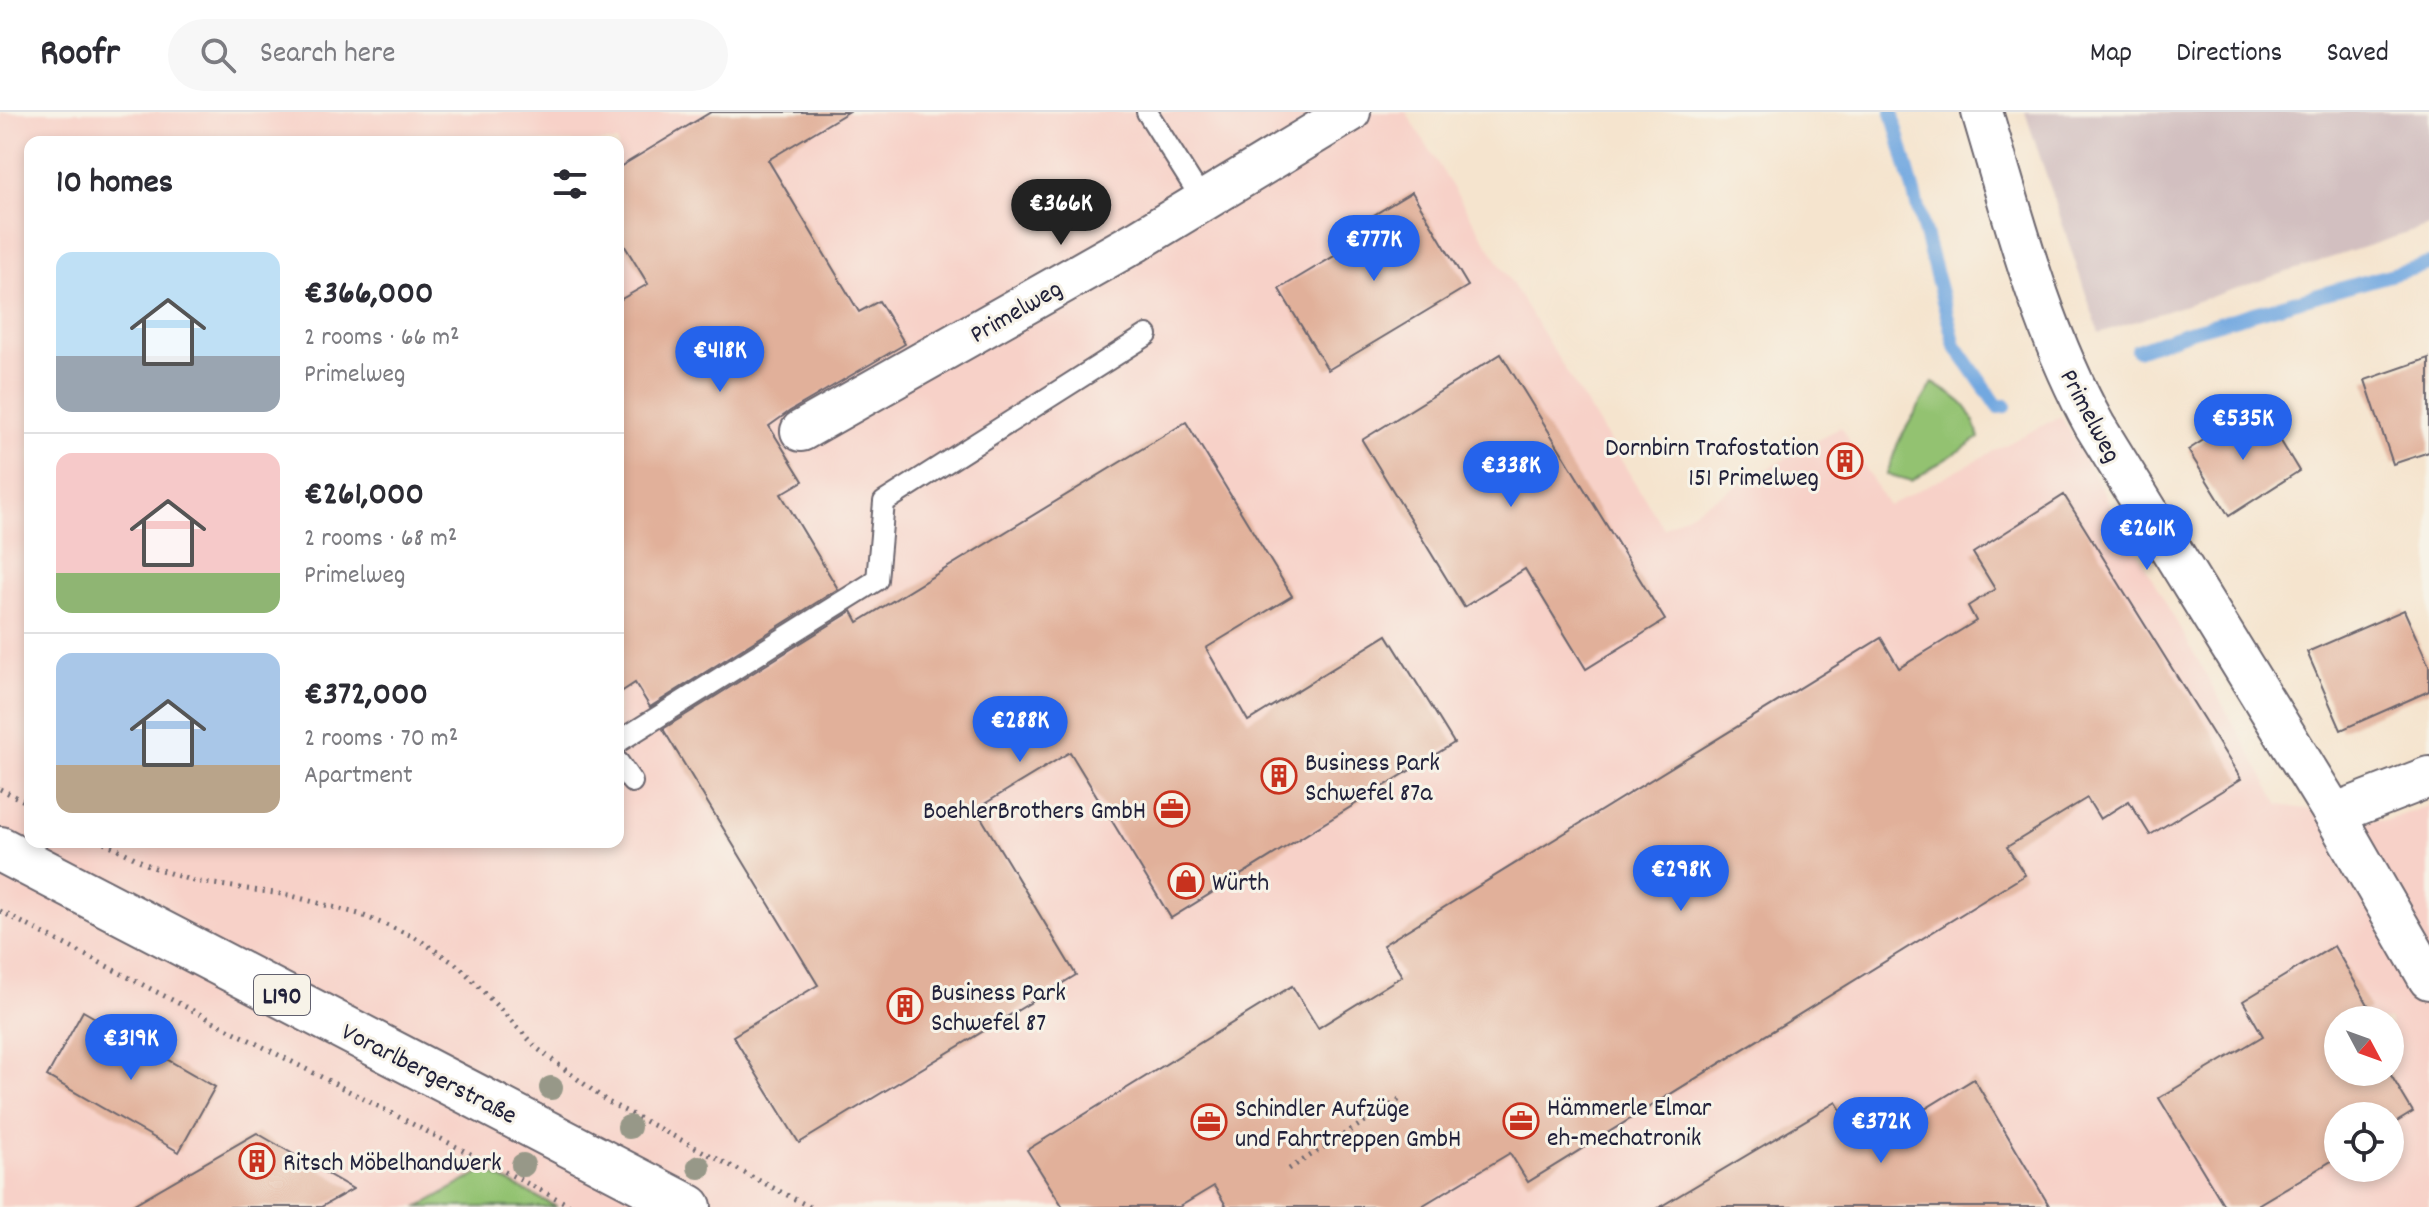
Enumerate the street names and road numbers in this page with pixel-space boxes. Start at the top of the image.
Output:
street label: Primelweg [964,272,1070,354]
street label: Primelweg [2049,363,2129,470]
road number: L190 [254,975,310,1015]
street label: Vorarlbergerstraße [334,1015,523,1135]

